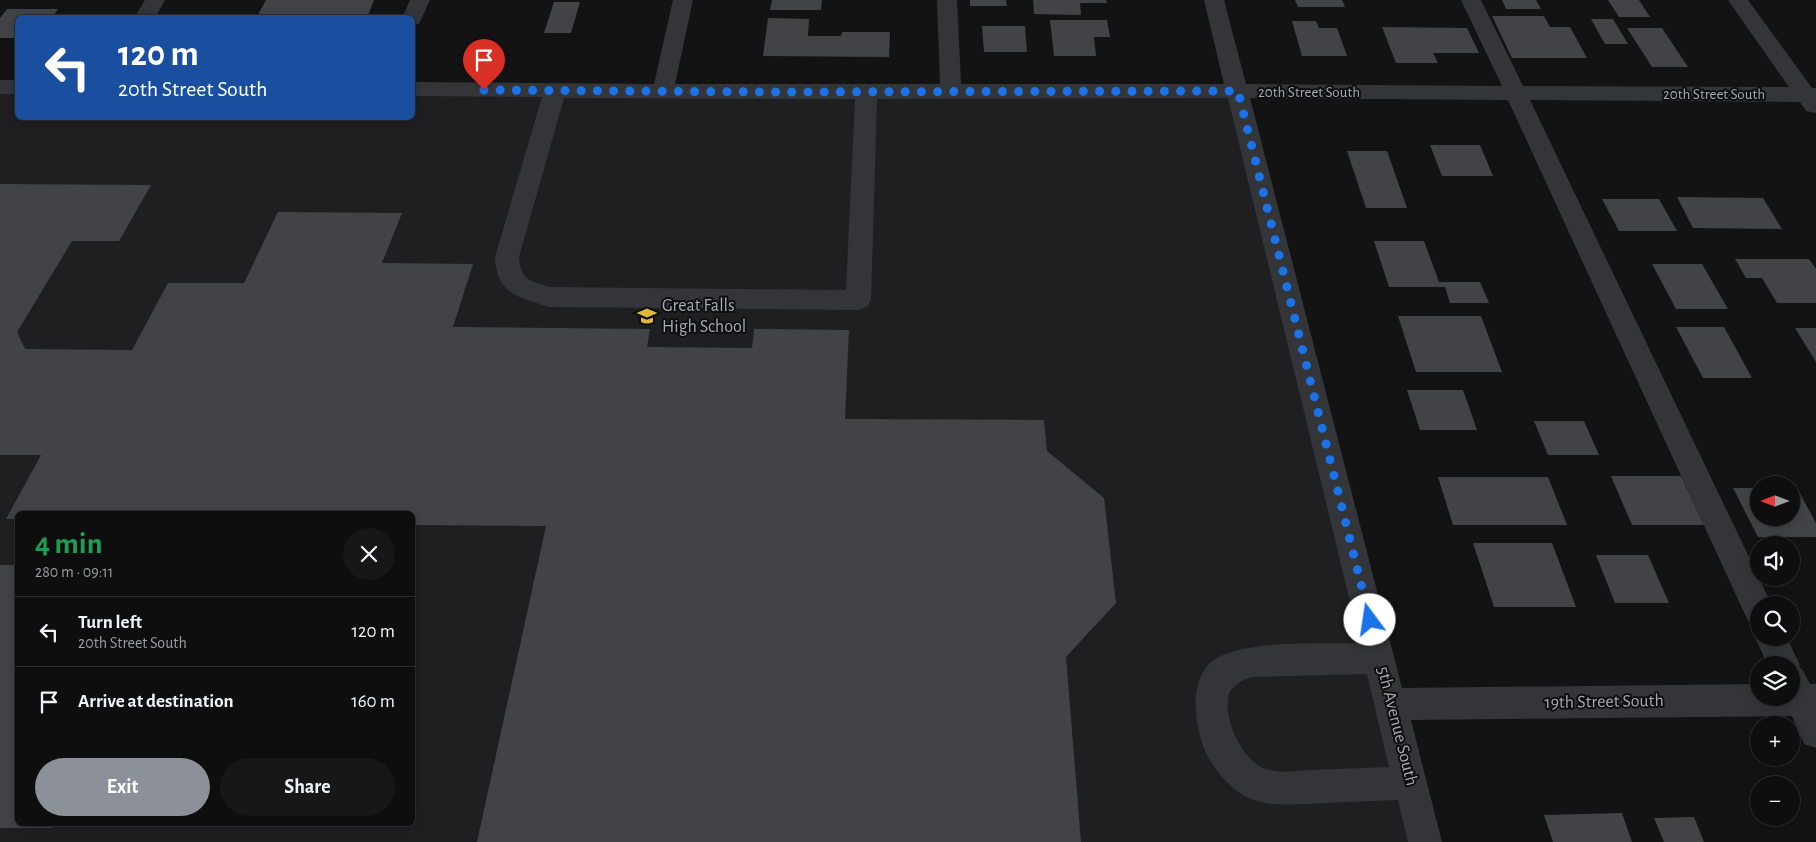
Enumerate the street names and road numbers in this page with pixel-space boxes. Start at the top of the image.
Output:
street label: 20th Street South [1258,85,1360,100]
street label: 20th Street South [1663,87,1765,102]
street label: 5th Avenue South [1373,664,1421,788]
street label: 19th Street South [1544,692,1664,712]

